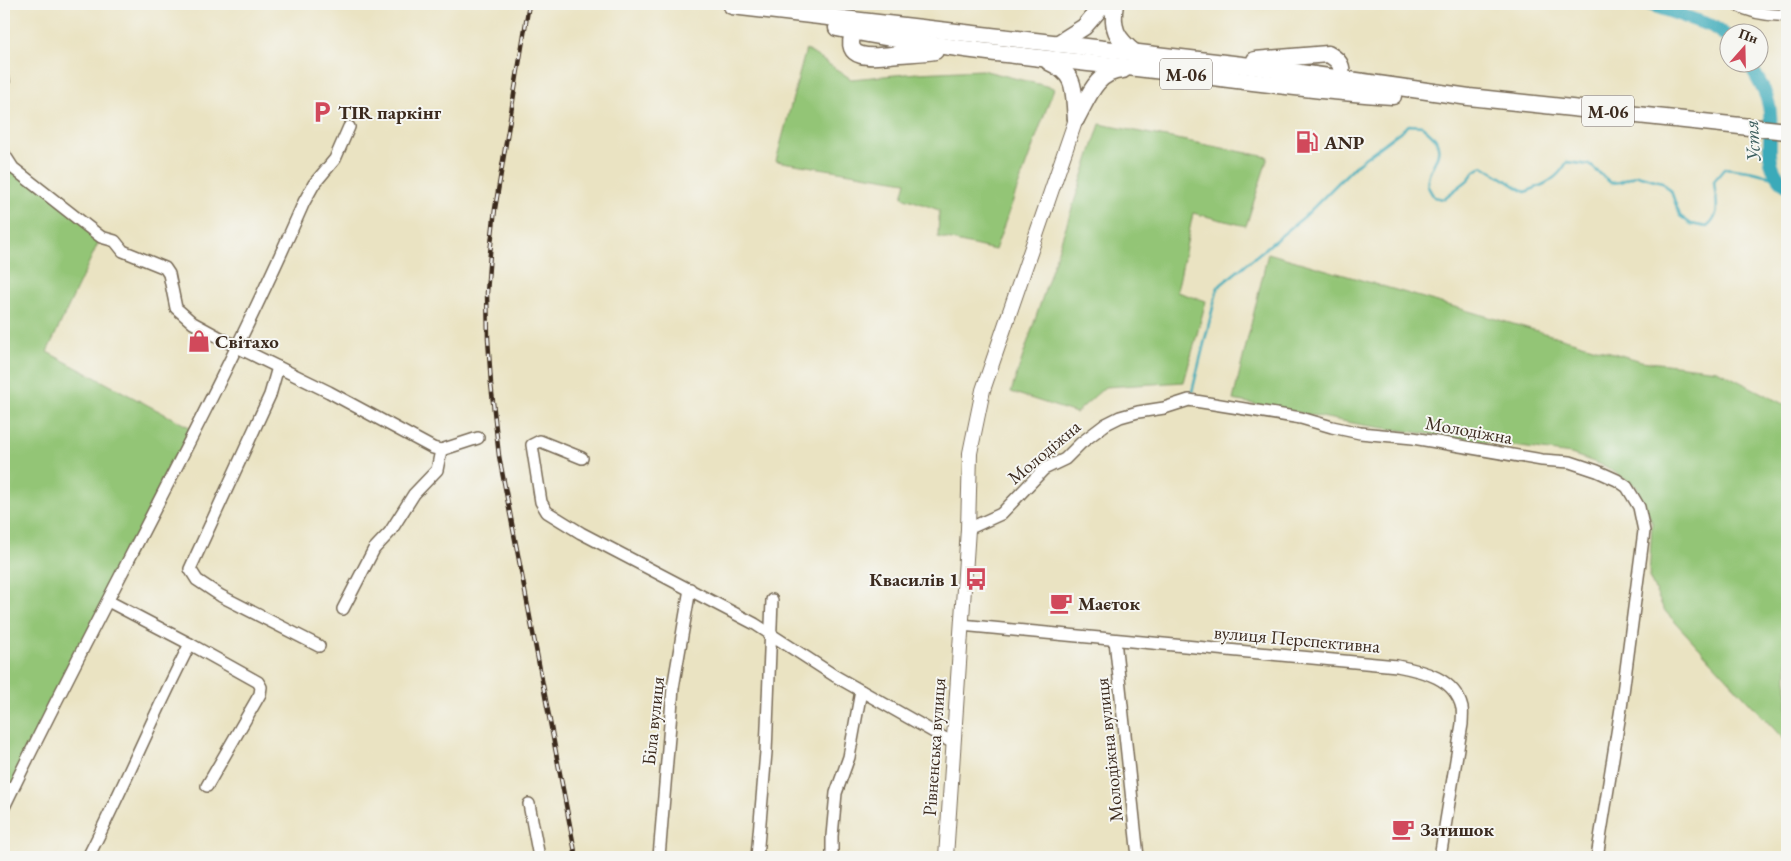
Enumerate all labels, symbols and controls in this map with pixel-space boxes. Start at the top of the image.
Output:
north arrow [1718,22,1768,72]
text: Пн [1736,24,1761,48]
road number: М-06 [1160,59,1212,90]
road number: М-06 [1582,95,1634,126]
parking icon: TIR паркінг [309,99,335,125]
place label: TIR паркінг [338,100,442,125]
water label: Устя [1738,119,1766,163]
fuel station icon: ANP [1294,129,1320,155]
place label: ANP [1323,130,1365,155]
shop icon: Світахо [186,328,212,354]
place label: Світахо [215,329,279,354]
street label: Молодіжна [1424,410,1515,450]
street label: Молодіжна [1002,414,1086,490]
bus stop icon: Квасилів 1 [963,566,989,592]
place label: Квасилів 1 [869,567,959,592]
cafe icon: Маєток [1048,590,1074,616]
place label: Маєток [1078,591,1140,616]
street label: вулиця Перспективна [1213,619,1382,659]
street label: Біла вулиця [636,675,670,767]
street label: Молодіжна вулиця [1089,676,1129,823]
street label: Рівненська вулиця [917,677,951,817]
cafe icon: Затишок [1390,816,1416,842]
place label: Затишок [1420,817,1494,842]

